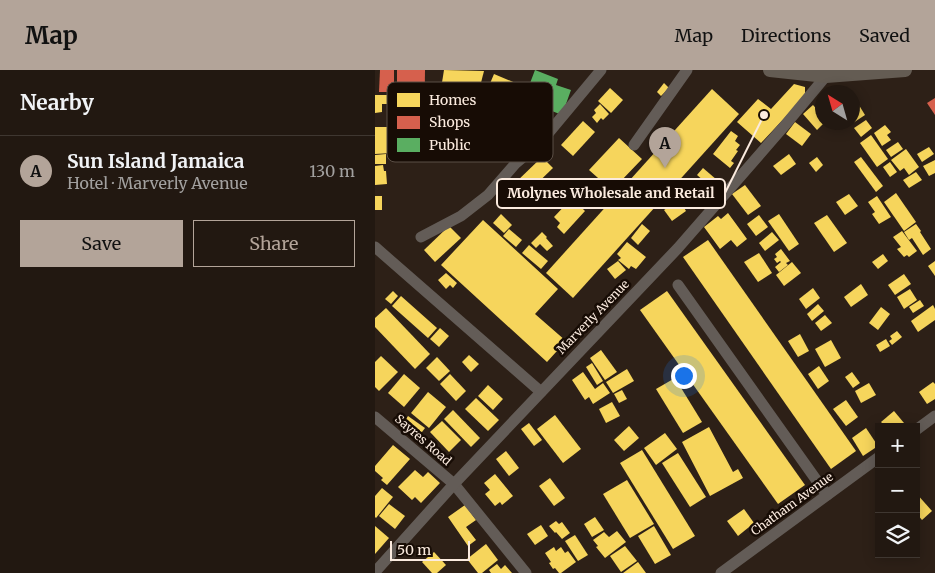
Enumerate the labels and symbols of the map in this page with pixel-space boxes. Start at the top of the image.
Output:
legend [387,82,553,162]
north arrow [815,85,860,130]
text: Homes [429,91,476,109]
text: Shops [429,113,470,131]
pin: A [649,127,681,168]
text: Public [429,136,471,154]
callout: Molynes Wholesale and Retail [497,179,725,208]
text: Molynes Wholesale and Retail [507,184,715,202]
street label: Marverly Avenue [553,276,632,357]
your location [671,363,697,389]
street label: Sayres Road [392,411,455,468]
street label: Chatham Avenue [748,469,836,538]
scale bar [390,538,470,561]

